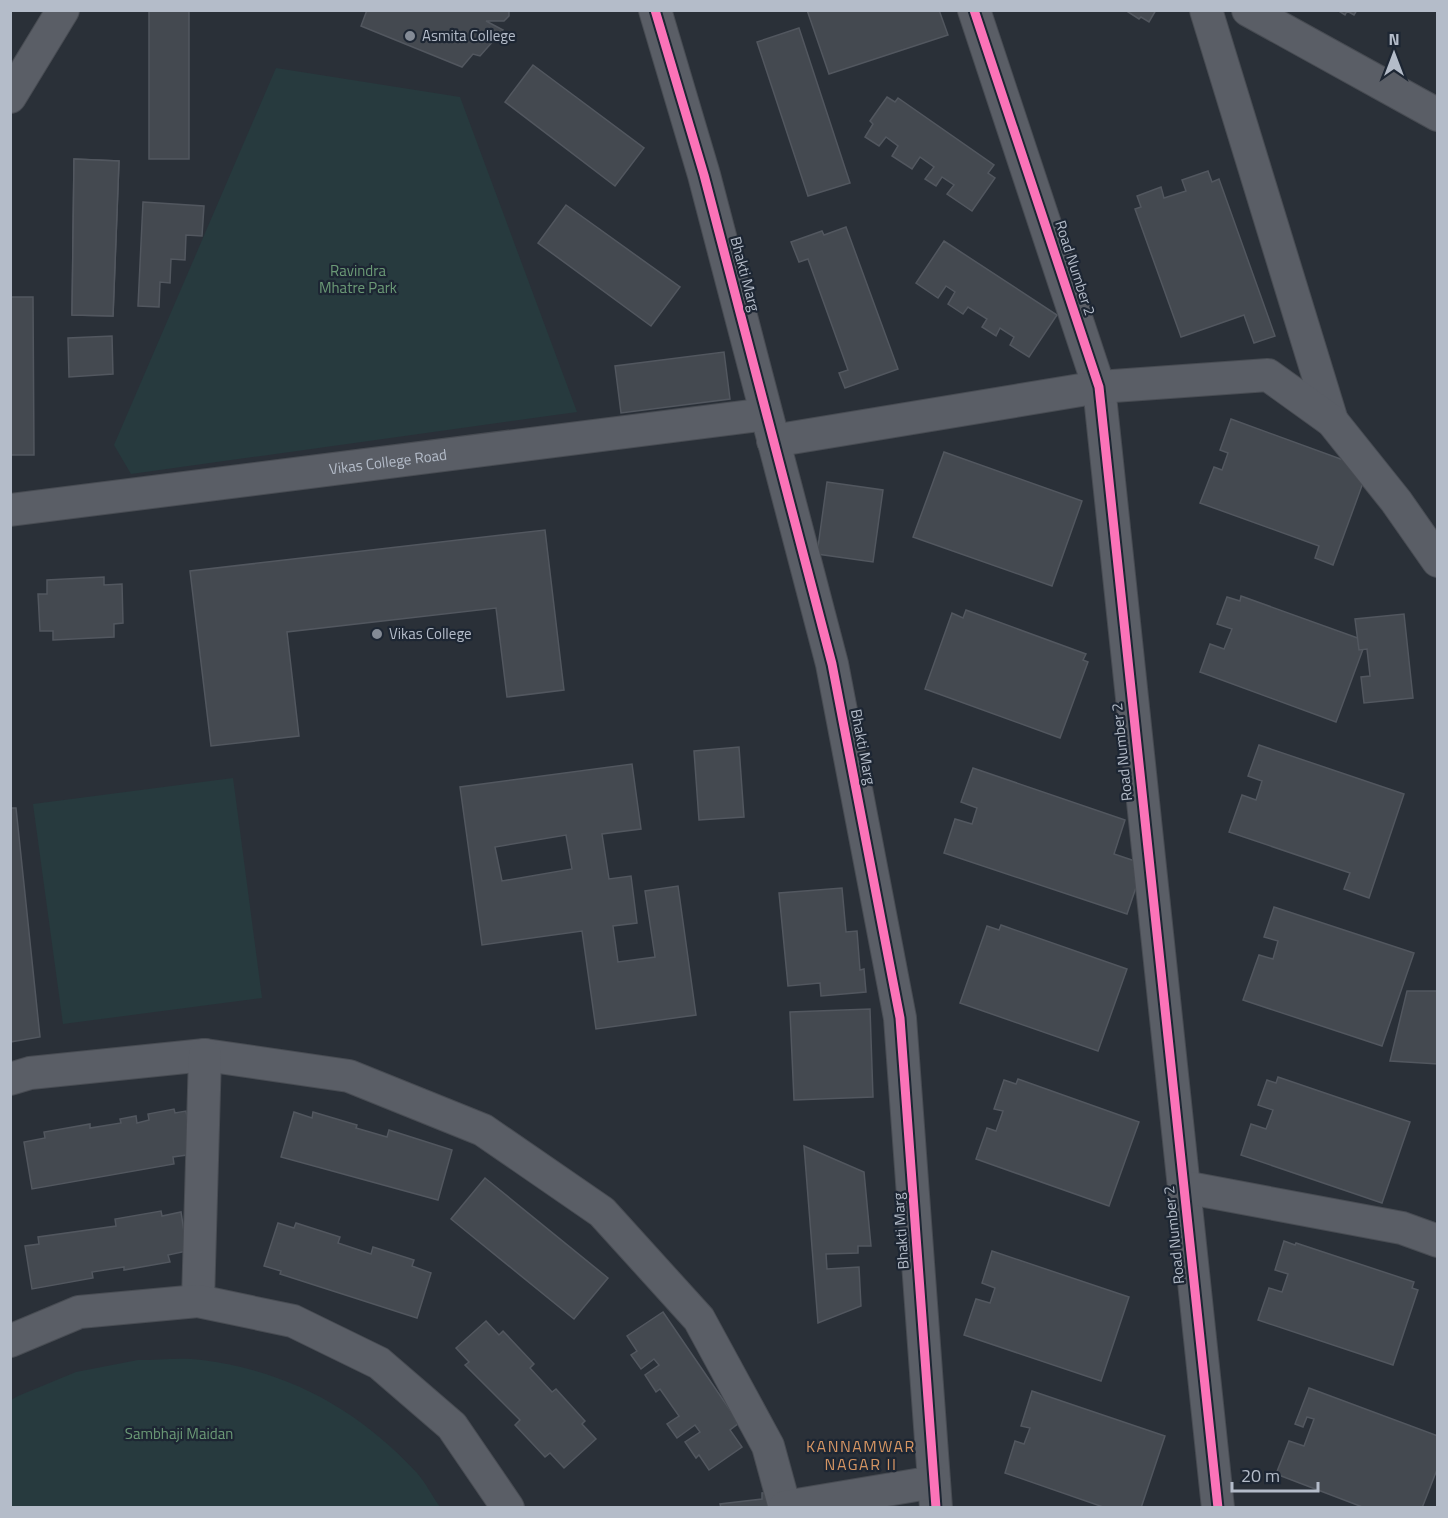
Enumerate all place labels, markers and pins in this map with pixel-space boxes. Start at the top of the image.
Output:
place label: Asmita College [422,24,516,47]
marker: Asmita College [403,29,417,43]
place label: Vikas College [389,622,472,645]
marker: Vikas College [370,627,384,641]

